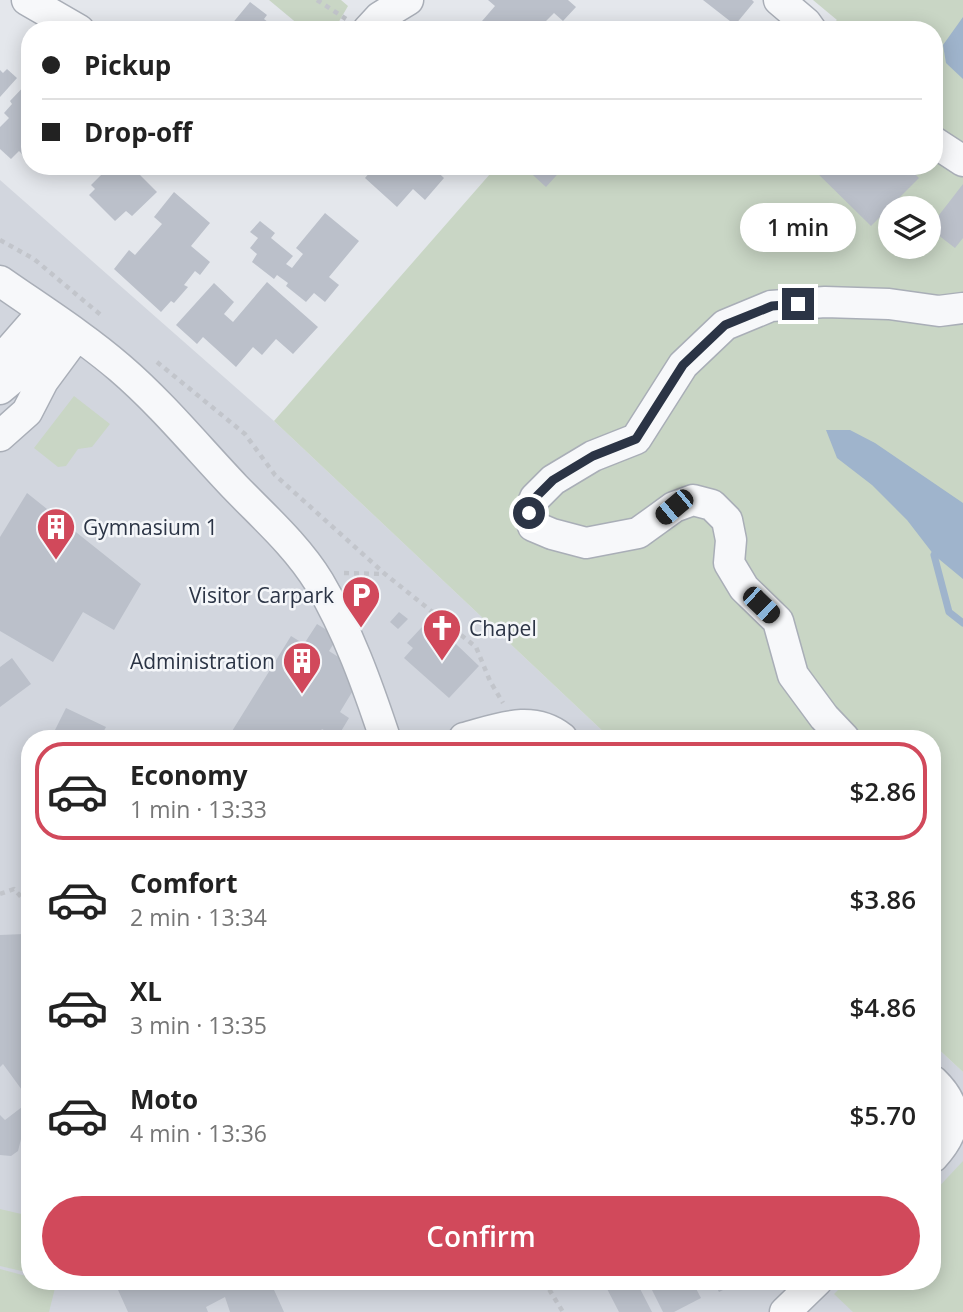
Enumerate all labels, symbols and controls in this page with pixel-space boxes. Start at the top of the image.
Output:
text: Pickup [84,47,171,83]
text: Drop-off [84,114,192,150]
map controls [878,196,941,259]
button: layers [878,196,941,259]
callout: 1 min [740,202,856,252]
text: 1 min [767,211,829,243]
route end [782,288,814,320]
car [652,485,697,529]
route start [513,497,545,529]
building icon: Gymnasium 1 [35,506,77,561]
place label: Gymnasium 1 [83,513,218,541]
parking icon: Visitor Carpark [340,574,382,629]
place label: Visitor Carpark [189,581,334,609]
car [739,583,784,627]
church icon: Chapel [421,607,463,662]
place label: Chapel [469,614,537,642]
building icon: Administration [281,640,323,695]
place label: Administration [130,647,275,675]
text: Economy [130,757,248,793]
icon: car [46,760,109,823]
text: $2.86 [849,773,916,809]
text: 1 min · 13:33 [130,793,267,825]
text: Comfort [130,865,237,901]
icon: car [46,868,109,931]
text: $3.86 [849,881,916,917]
text: 2 min · 13:34 [130,901,267,933]
text: XL [130,973,162,1009]
icon: car [46,976,109,1039]
text: $4.86 [849,989,916,1025]
text: 3 min · 13:35 [130,1009,267,1041]
text: Moto [130,1081,198,1117]
icon: car [46,1084,109,1147]
text: $5.70 [849,1097,916,1133]
text: 4 min · 13:36 [130,1117,267,1149]
button: Confirm [42,1196,920,1276]

